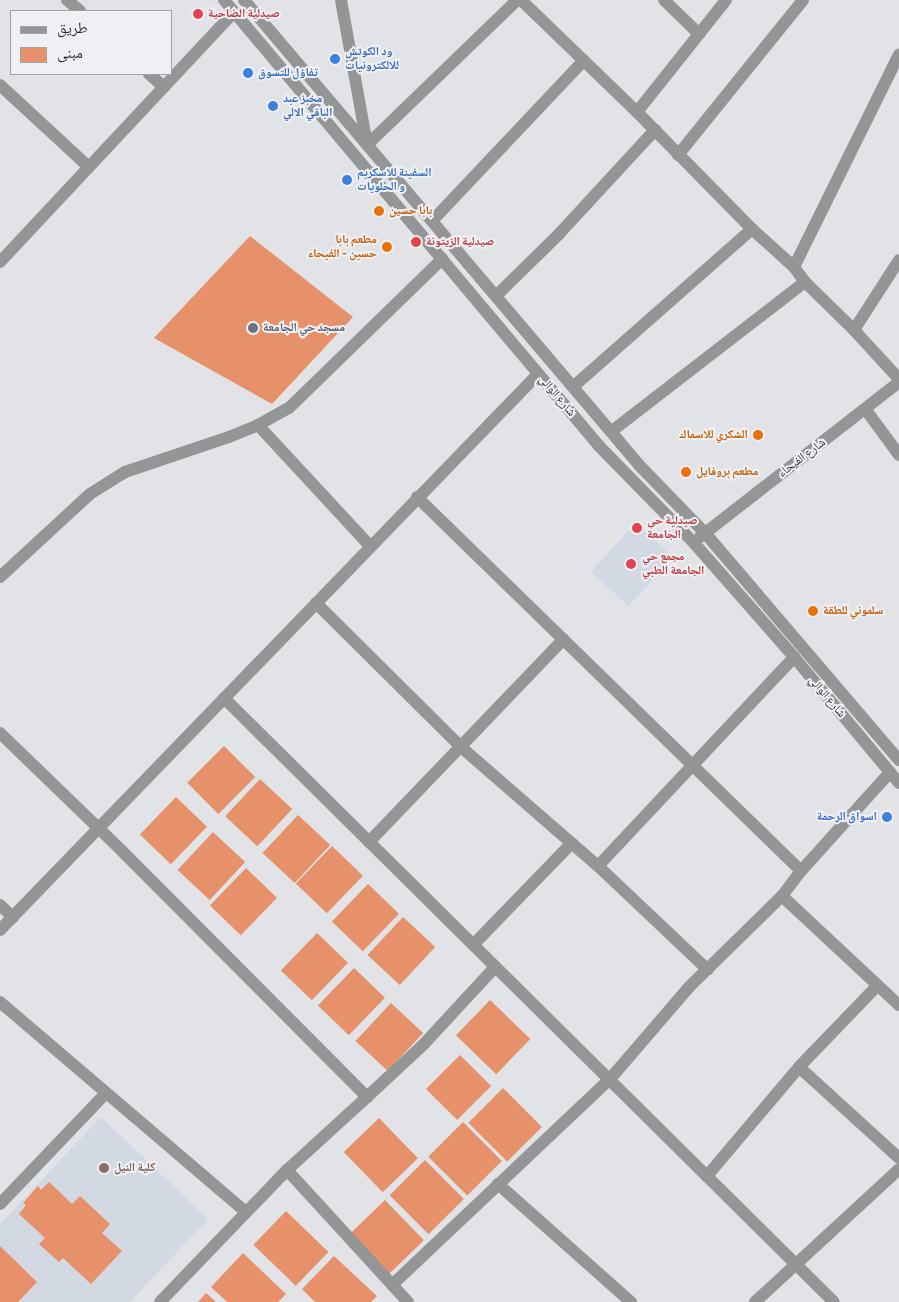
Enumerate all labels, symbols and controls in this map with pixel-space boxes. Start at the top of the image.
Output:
place label: صيدلية الضاحية [208,7,280,21]
marker: صيدلية الضاحية [192,8,204,20]
legend [10,10,172,75]
text: طريق [57,19,88,37]
text: مبنى [57,44,83,62]
place label: ود الكوتش للالكترونيات [345,45,399,73]
marker: ود الكوتش للالكترونيات [329,53,341,65]
place label: تفاؤل للتسوق [258,66,318,80]
marker: تفاؤل للتسوق [242,67,254,79]
place label: مخبز عبد الباقي الالي [283,92,332,120]
marker: مخبز عبد الباقي الالي [267,100,279,112]
place label: السفينة للاسكريم و الحلويات [357,166,432,194]
marker: السفينة للاسكريم و الحلويات [341,174,353,186]
place label: بابا حسين [389,204,432,218]
marker: بابا حسين [373,205,385,217]
place label: مطعم بابا حسين - الفيحاء [308,233,377,261]
place label: صيدلية الزيتونة [426,235,494,249]
marker: صيدلية الزيتونة [410,236,422,248]
marker: مطعم بابا حسين - الفيحاء [381,241,393,253]
place label: مسجد حي الجامعة [263,321,345,335]
marker: مسجد حي الجامعة [247,322,259,334]
street label: شارع الوالي [535,372,579,420]
place label: الشكري للاسماك [679,428,748,442]
marker: الشكري للاسماك [752,429,764,441]
street label: شارع الفيحاء [775,435,829,481]
place label: مطعم بروفايل [696,465,758,479]
marker: مطعم بروفايل [680,466,692,478]
place label: صيدلية حي الجامعة [647,514,697,542]
marker: صيدلية حي الجامعة [631,522,643,534]
place label: مجمع حي الجامعة الطبي [642,550,704,578]
marker: مجمع حي الجامعة الطبي [624,557,638,571]
place label: سلموني للطقة [823,604,883,618]
marker: سلموني للطقة [807,605,819,617]
street label: شارع الوالي [805,673,849,721]
place label: اسواق الرحمة [817,810,877,824]
marker: اسواق الرحمة [881,811,893,823]
place label: كلية النيل [114,1161,156,1175]
marker: كلية النيل [98,1162,110,1174]

